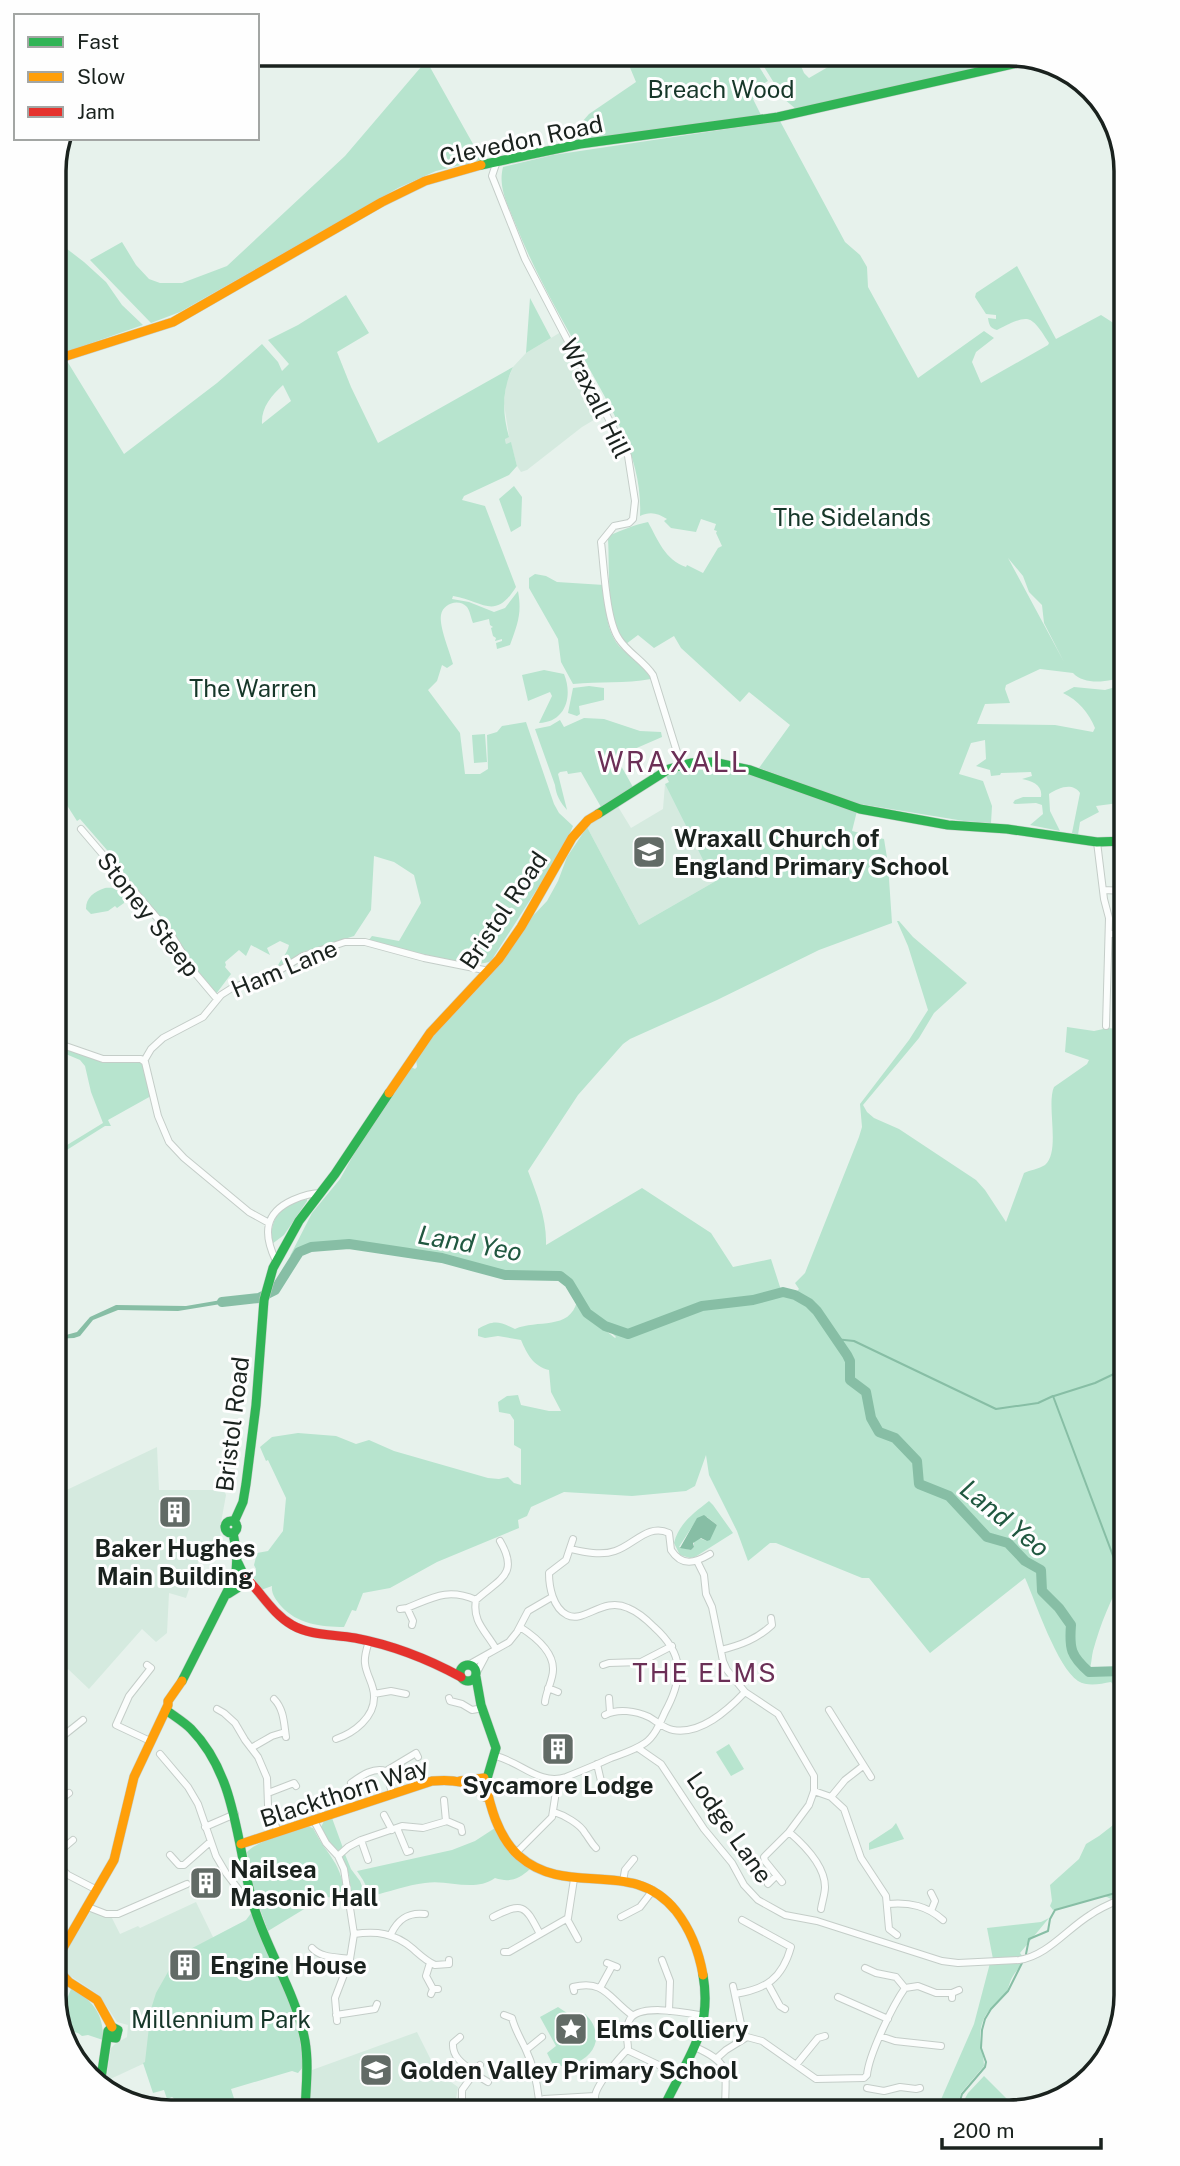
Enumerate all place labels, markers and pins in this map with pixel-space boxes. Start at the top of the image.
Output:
place label: Wraxall Church of England Primary School [674,824,949,880]
school or university icon: Wraxall Church of England Primary School [630,833,668,871]
building icon: Baker Hughes Main Building [156,1493,194,1531]
place label: Baker Hughes Main Building [95,1534,255,1590]
building icon: Sycamore Lodge [539,1730,577,1768]
place label: Sycamore Lodge [462,1771,654,1799]
place label: Nailsea Masonic Hall [230,1855,379,1911]
building icon: Nailsea Masonic Hall [187,1864,225,1902]
building icon: Engine House [166,1946,204,1984]
place label: Engine House [210,1951,367,1979]
place icon: Elms Colliery [552,2010,590,2048]
place label: Elms Colliery [596,2015,749,2043]
school or university icon: Golden Valley Primary School [357,2051,395,2089]
place label: Golden Valley Primary School [400,2056,738,2084]

